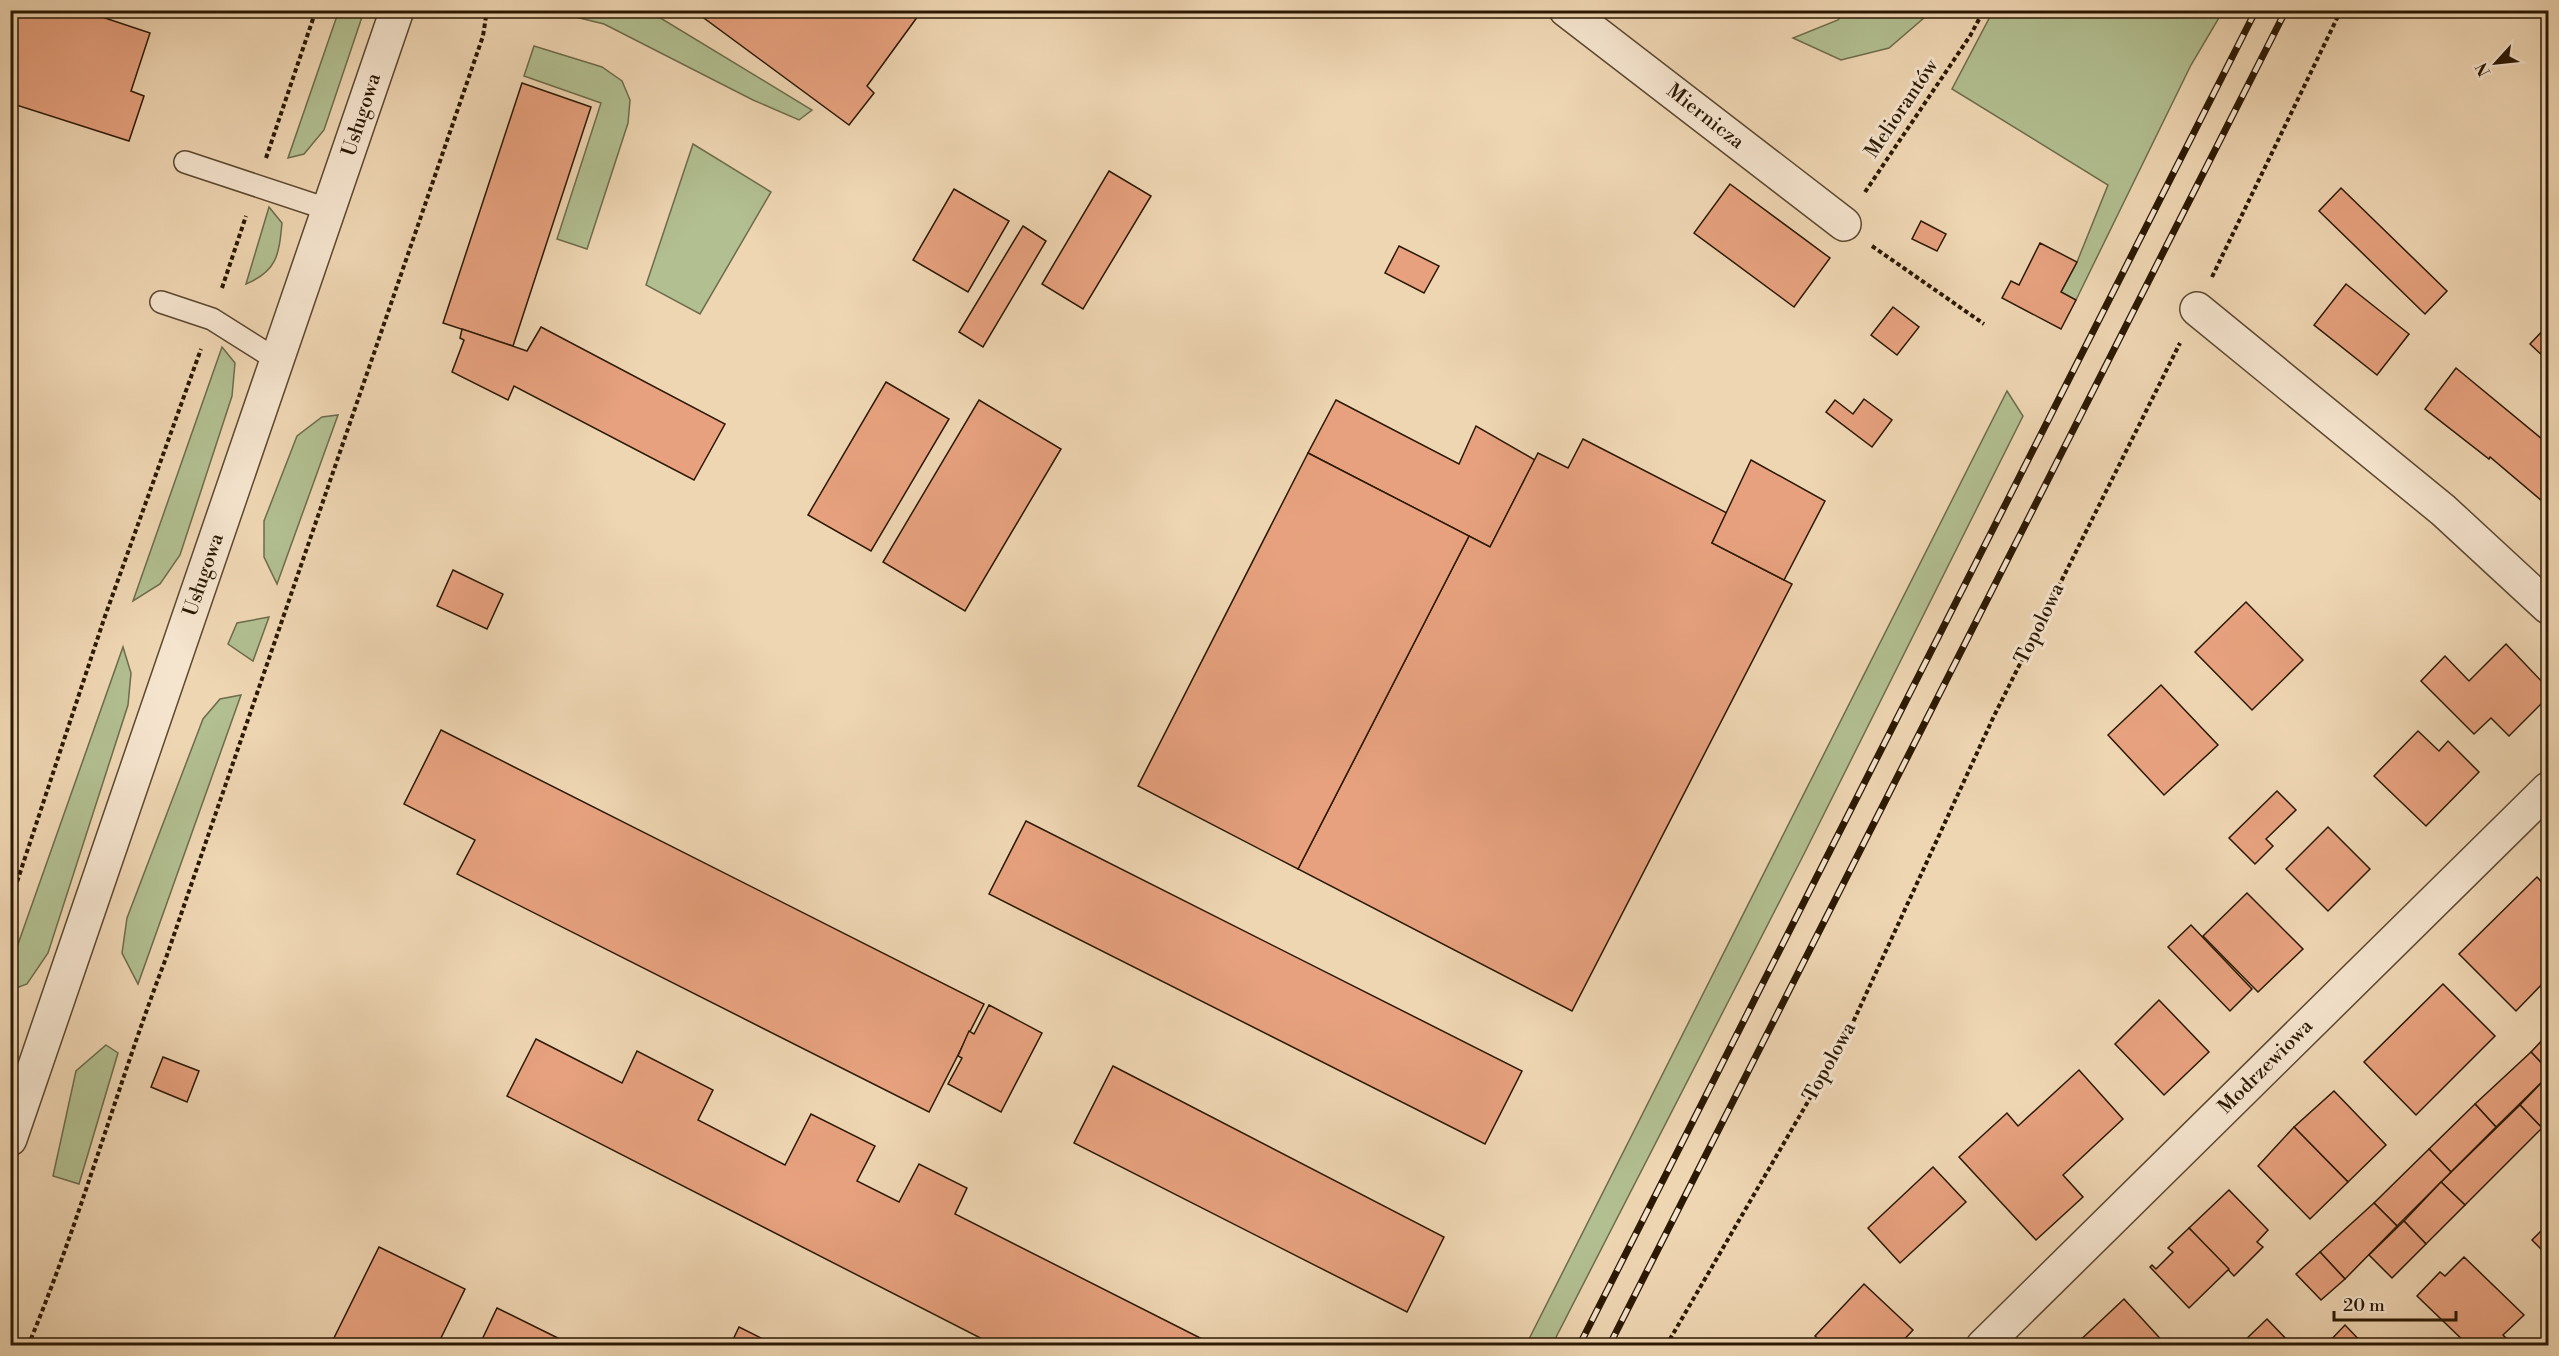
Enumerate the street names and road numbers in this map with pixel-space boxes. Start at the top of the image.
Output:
street label: Meliorantów [1860,54,1945,163]
street label: Usługowa [337,69,387,160]
street label: Miernicza [1661,79,1750,156]
street label: Usługowa [178,530,230,620]
street label: Topolowa [2010,579,2071,669]
street label: Modrzewiowa [2213,1014,2319,1120]
street label: Topolowa [1798,1017,1862,1106]

